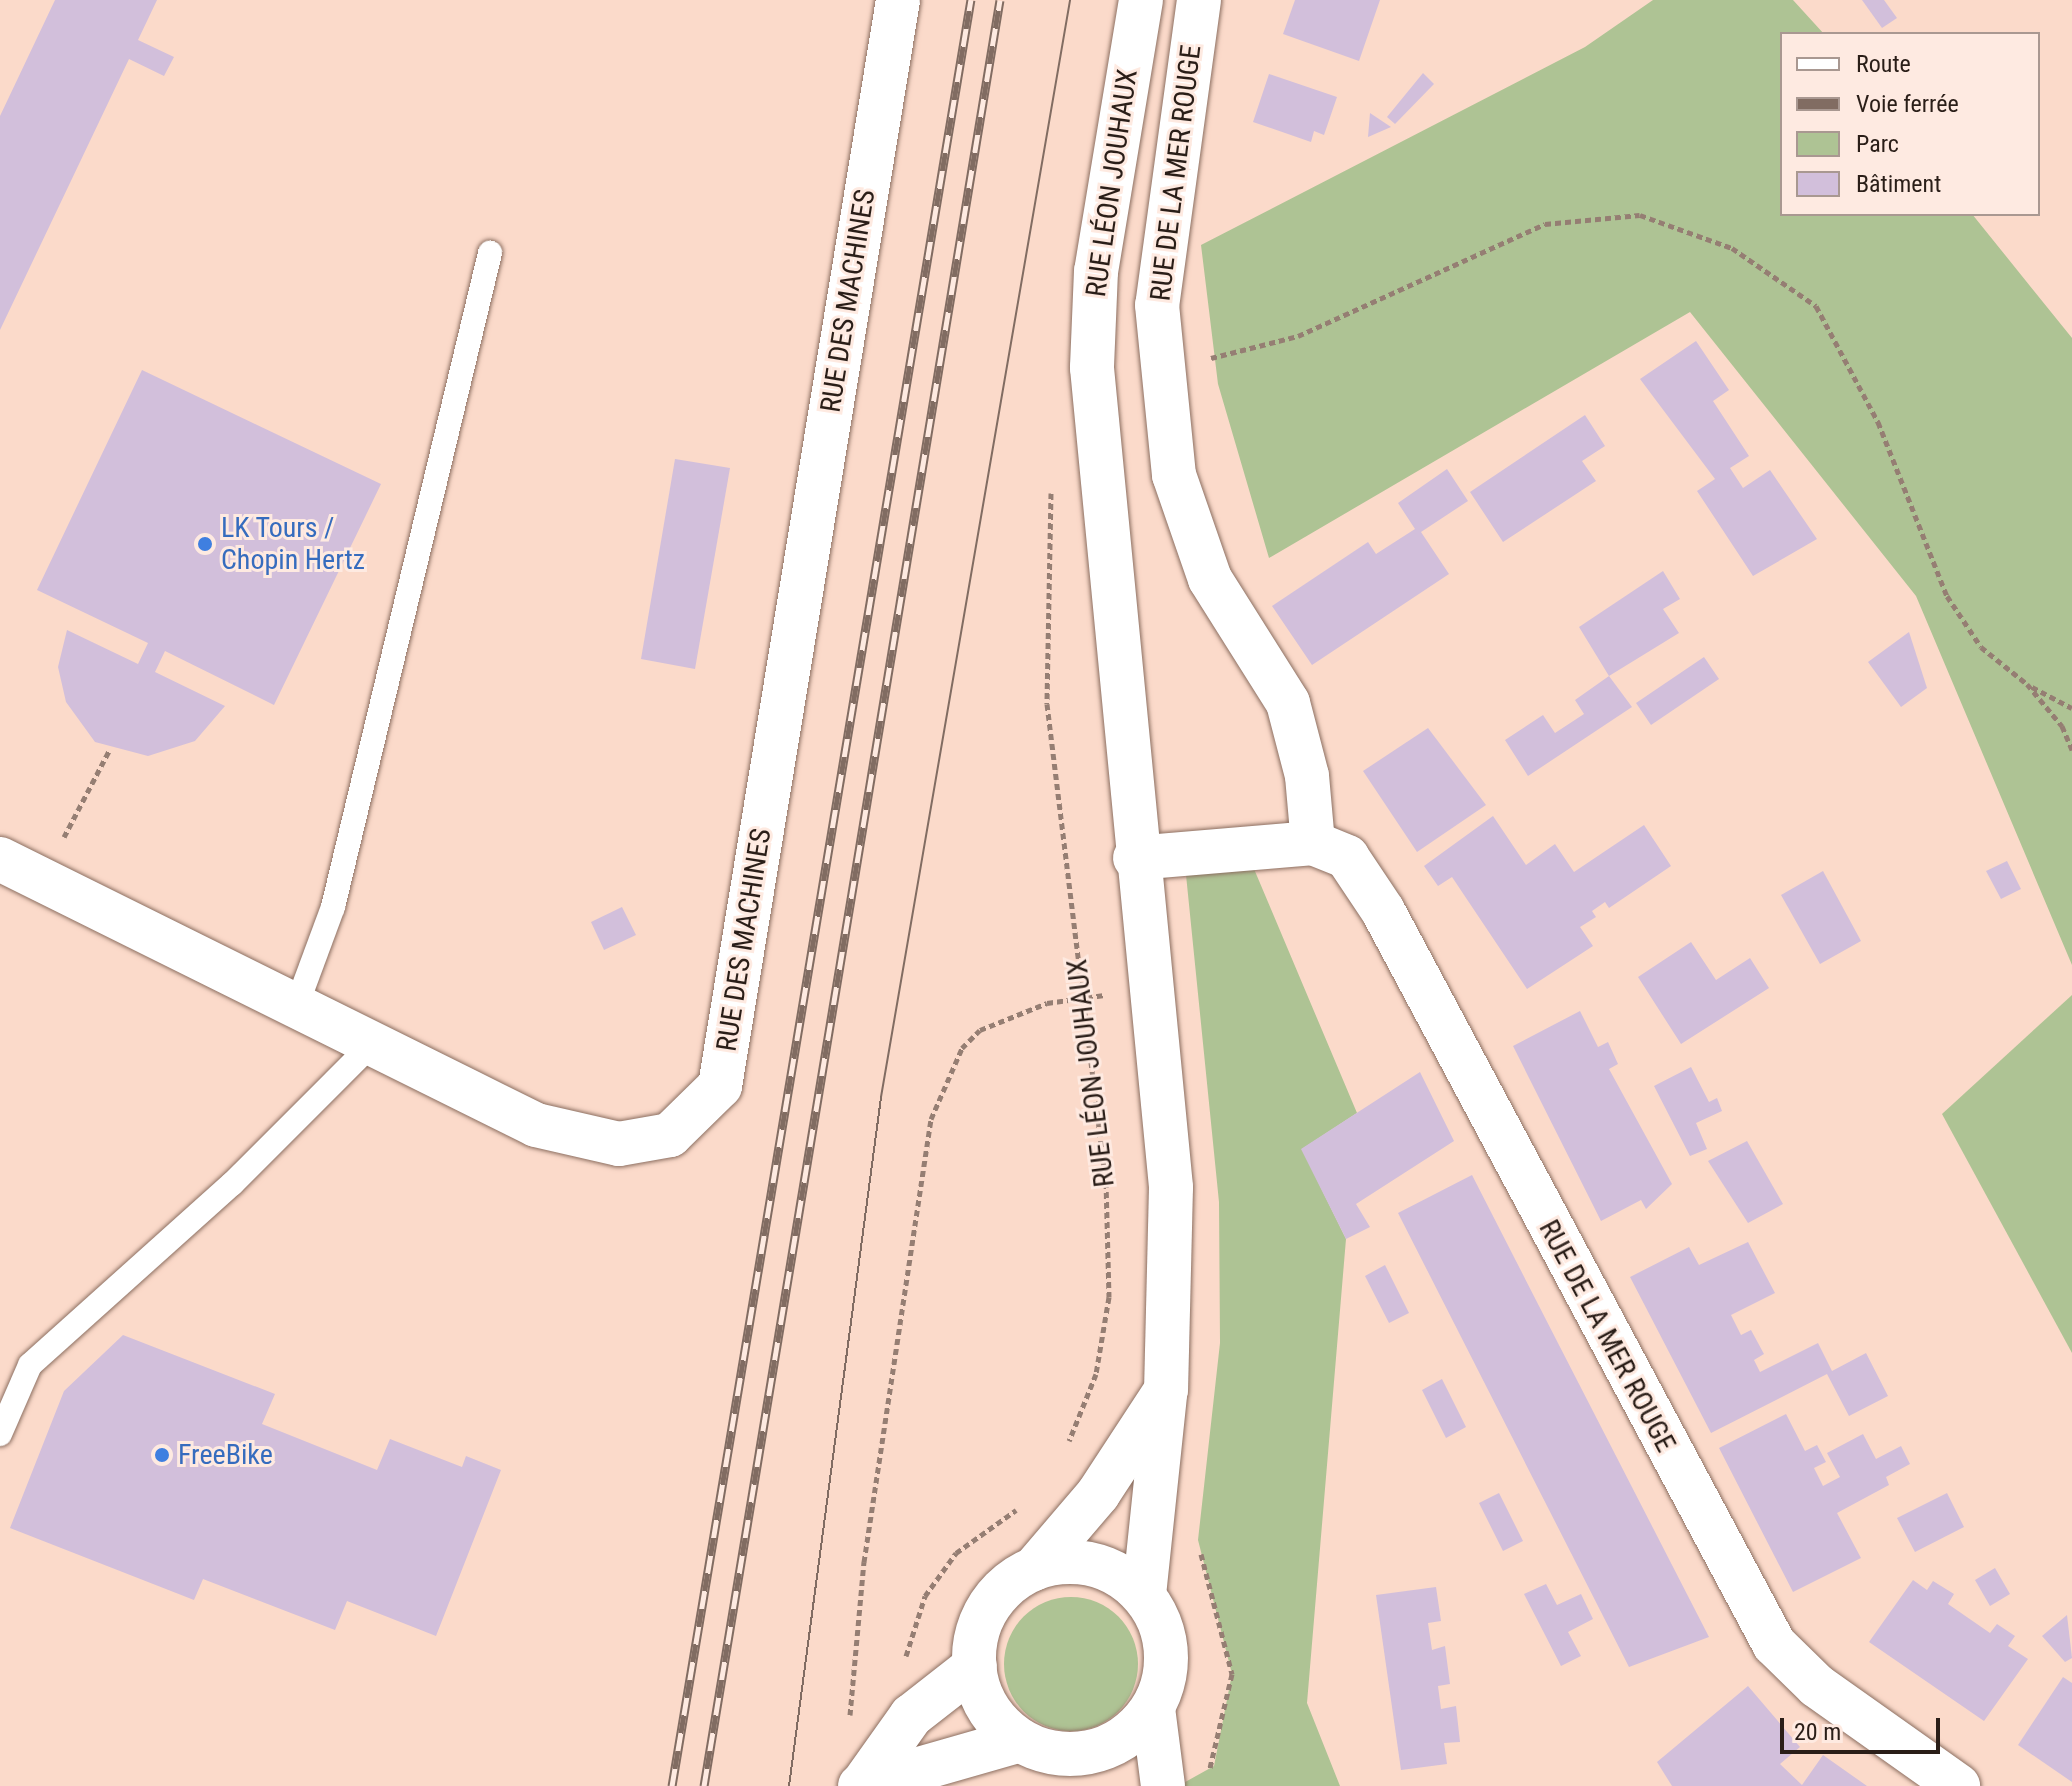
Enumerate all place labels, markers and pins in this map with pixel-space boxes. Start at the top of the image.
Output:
place label: LK Tours / Chopin Hertz [221,511,365,577]
marker: LK Tours / Chopin Hertz [196,535,214,553]
place label: FreeBike [178,1438,273,1472]
marker: FreeBike [153,1446,171,1464]

